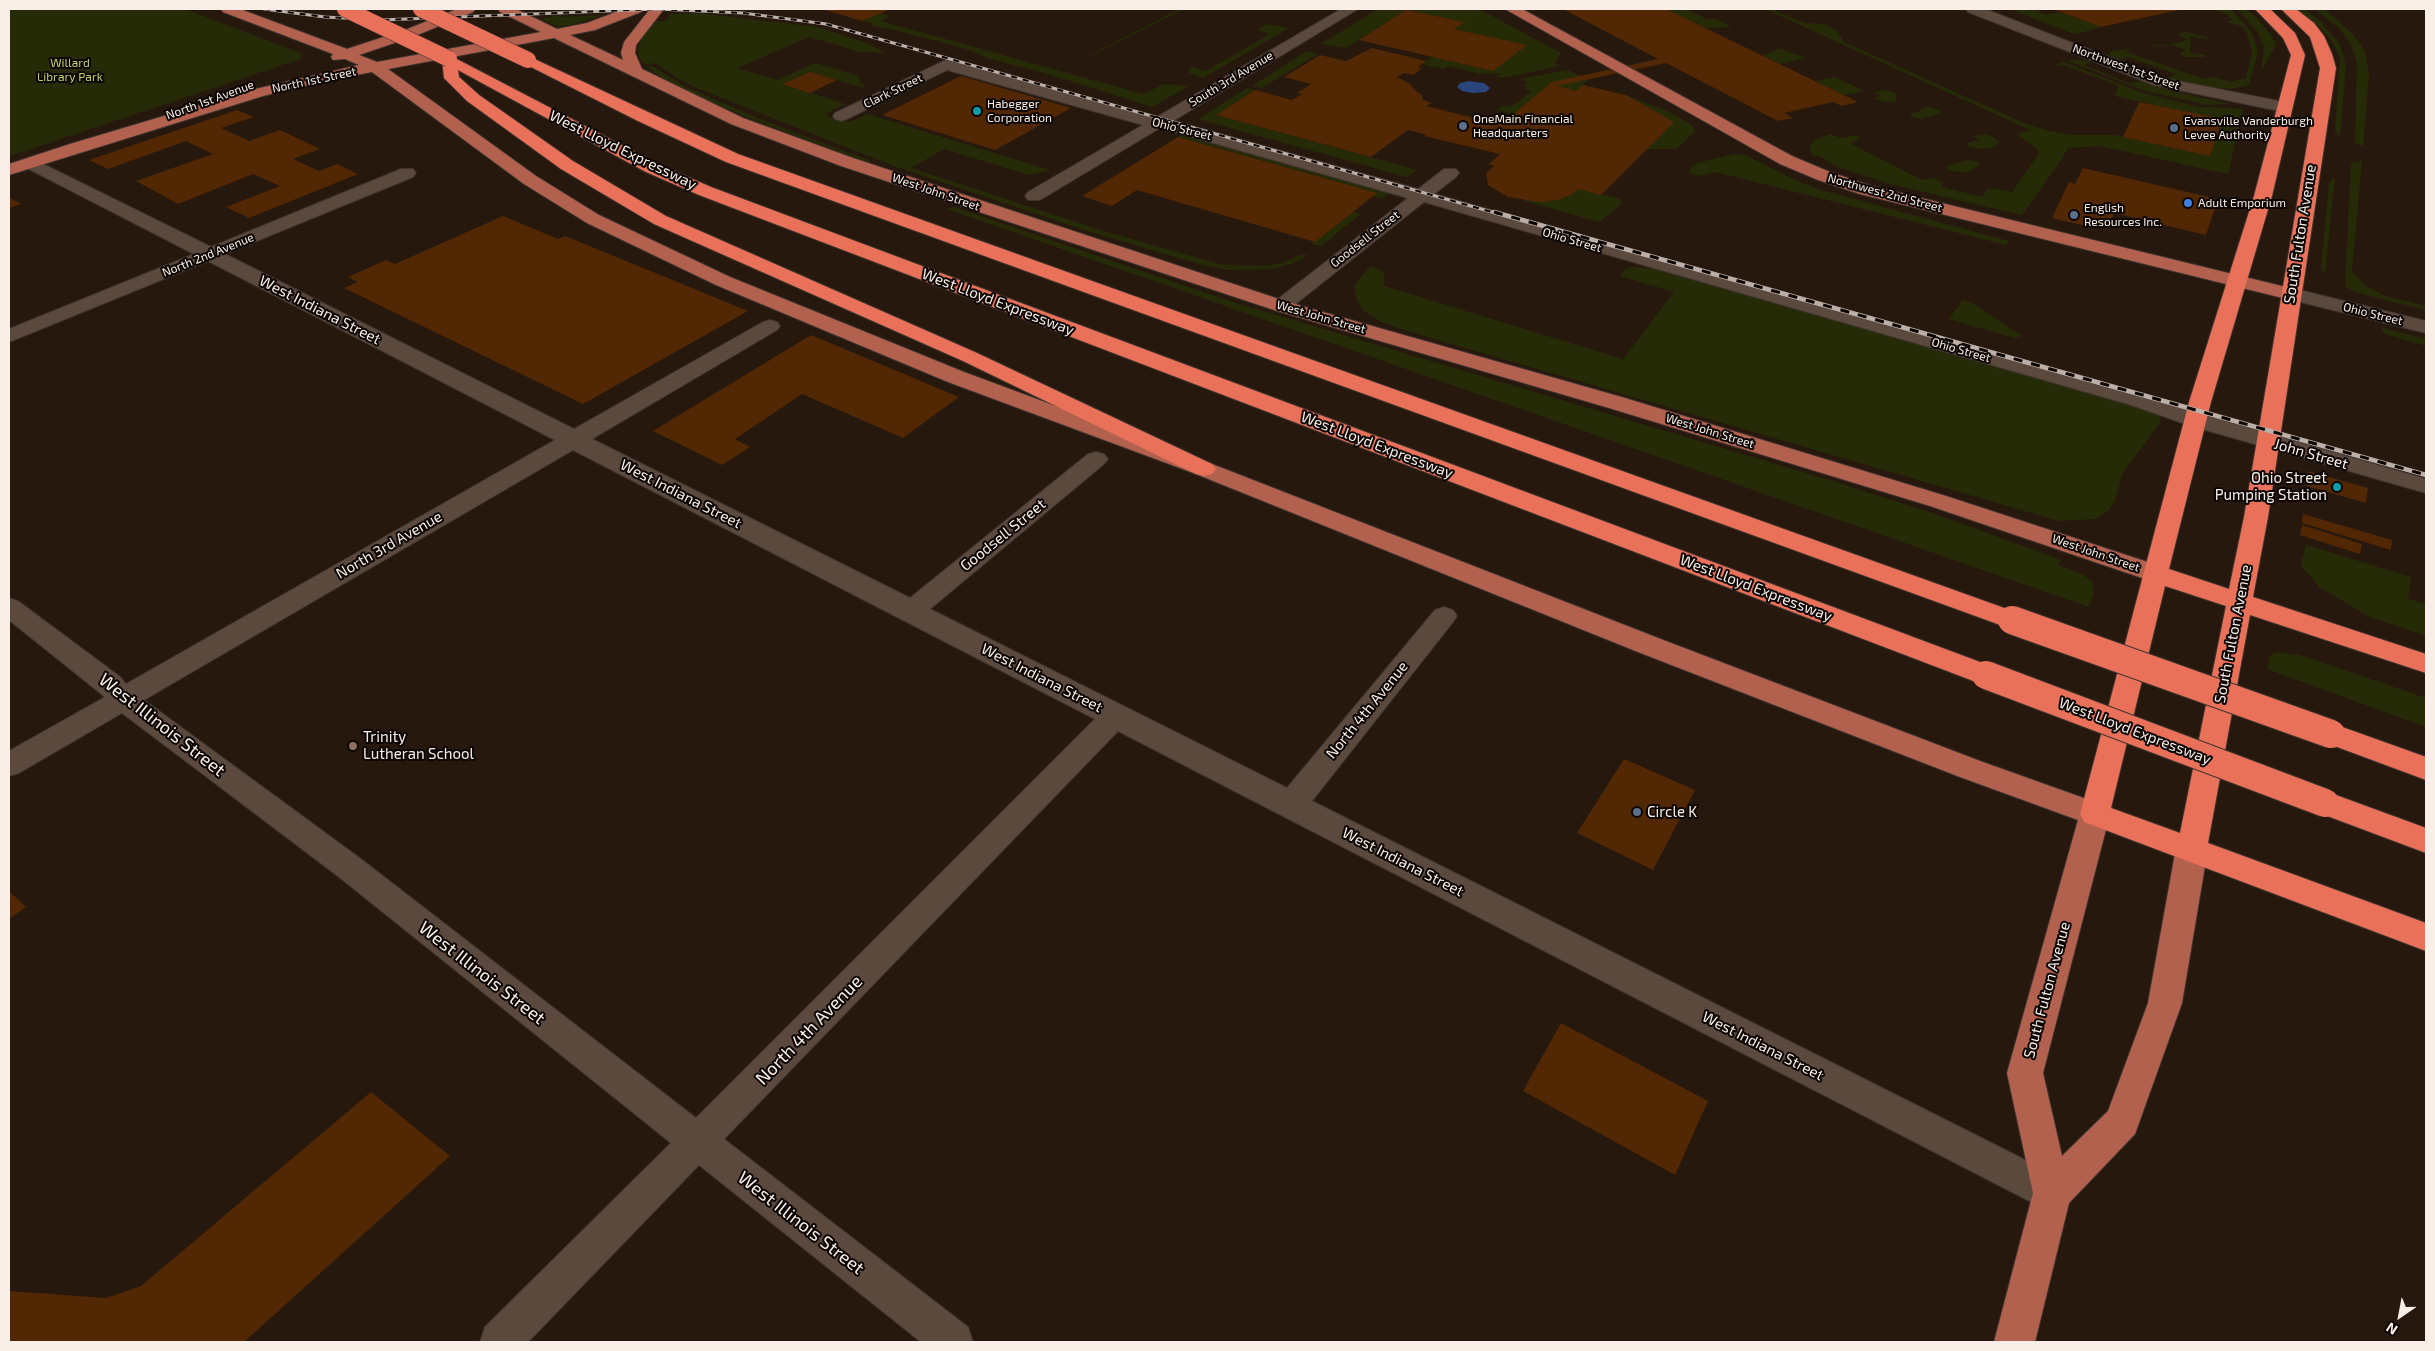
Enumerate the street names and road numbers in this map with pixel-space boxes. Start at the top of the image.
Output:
street label: Northwest 1st Street [2071,41,2181,93]
street label: South 3rd Avenue [1186,48,1276,110]
street label: North 1st Street [271,64,357,96]
street label: Clark Street [861,71,925,111]
street label: North 1st Avenue [164,77,256,123]
street label: West Lloyd Expressway [546,106,700,194]
street label: Ohio Street [1151,115,1213,143]
street label: South Fulton Avenue [2280,163,2320,305]
street label: West John Street [890,170,982,214]
street label: Northwest 2nd Street [1826,171,1944,215]
street label: Goodsell Street [1328,208,1402,270]
street label: Ohio Street [1541,225,1603,255]
street label: North 2nd Avenue [160,230,256,280]
street label: West Lloyd Expressway [919,265,1077,339]
street label: West Indiana Street [256,272,384,348]
street label: West John Street [1275,297,1367,337]
street label: Ohio Street [2342,300,2404,328]
street label: Ohio Street [1930,335,1992,365]
street label: West Lloyd Expressway [1298,408,1456,482]
street label: West John Street [1664,411,1756,451]
street label: John Street [2272,435,2350,473]
street label: West Indiana Street [617,456,745,532]
street label: Goodsell Street [957,495,1049,575]
street label: North 3rd Avenue [333,507,445,583]
street label: West John Street [2050,531,2142,575]
street label: West Lloyd Expressway [1677,551,1835,625]
street label: South Fulton Avenue [2211,563,2255,705]
street label: West Indiana Street [978,640,1106,716]
street label: North 4th Avenue [1322,658,1412,762]
street label: West Illinois Street [94,669,230,781]
street label: West Lloyd Expressway [2056,694,2214,768]
street label: West Indiana Street [1339,824,1467,900]
street label: West Illinois Street [414,917,550,1029]
street label: South Fulton Avenue [2020,920,2074,1060]
street label: North 4th Avenue [751,971,867,1089]
street label: West Indiana Street [1699,1008,1827,1084]
street label: West Illinois Street [733,1167,869,1279]

